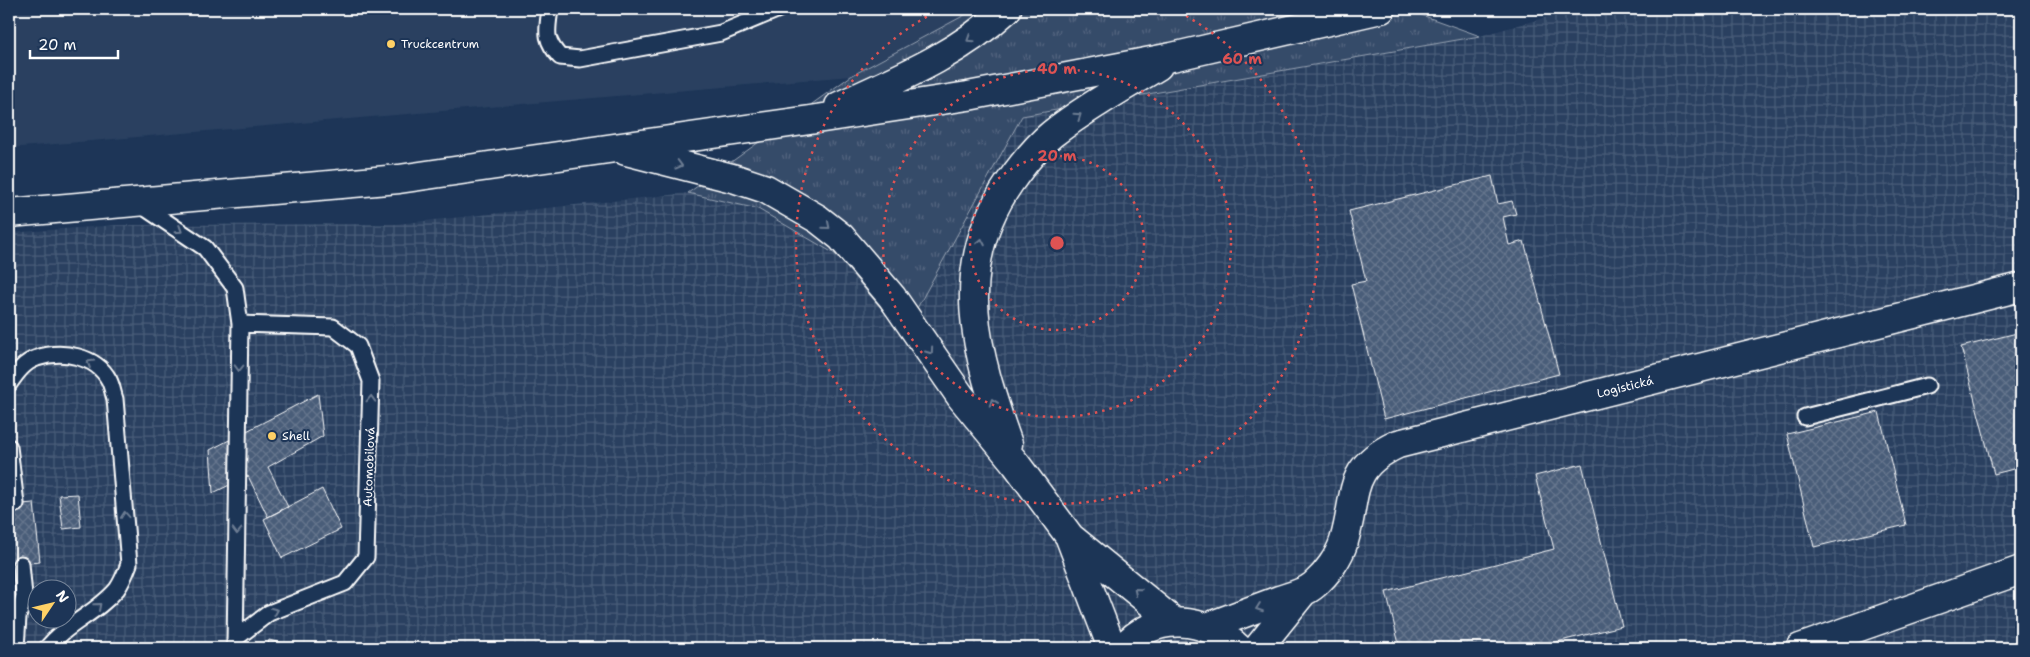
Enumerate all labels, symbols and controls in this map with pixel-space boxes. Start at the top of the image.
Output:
scale bar [30,28,118,60]
one-way arrow [966,33,975,43]
text: 20 m [38,35,77,55]
place label: Truckcentrum [401,36,479,52]
marker: Truckcentrum [385,38,397,50]
text: 60 m [1222,49,1262,69]
text: 40 m [1037,59,1077,79]
one-way arrow [1072,113,1081,122]
text: 20 m [1037,146,1077,166]
one-way arrow [674,160,682,170]
one-way arrow [822,220,831,229]
one-way arrow [173,224,182,233]
centre of rings [1048,234,1066,252]
one-way arrow [976,238,986,247]
one-way arrow [924,346,933,355]
one-way arrow [86,360,95,370]
one-way arrow [234,364,244,372]
street label: Logistická [1595,372,1655,402]
one-way arrow [366,395,376,402]
one-way arrow [989,398,999,406]
street label: Automobilová [360,426,378,507]
place label: Shell [282,428,310,444]
marker: Shell [266,430,278,442]
one-way arrow [120,511,131,519]
one-way arrow [231,527,242,535]
north arrow [28,580,78,630]
text: N [52,587,73,606]
one-way arrow [1133,588,1142,597]
one-way arrow [1255,602,1264,612]
one-way arrow [92,603,101,612]
one-way arrow [270,607,279,618]

